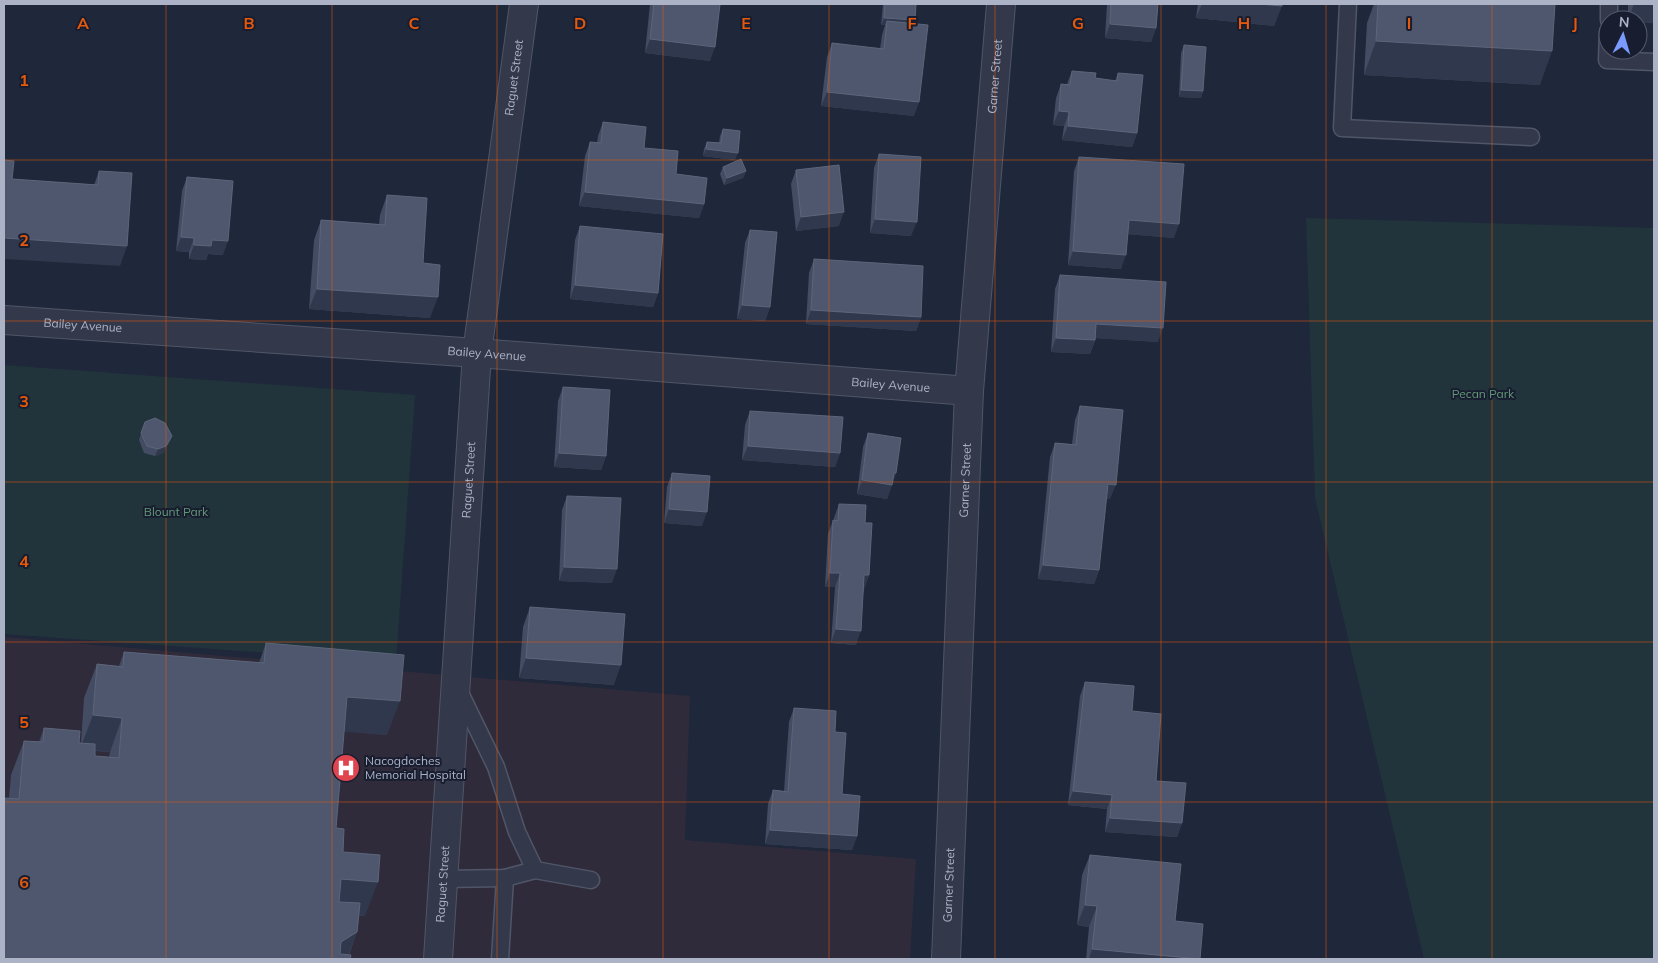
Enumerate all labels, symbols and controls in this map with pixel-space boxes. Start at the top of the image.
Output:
north arrow [1598,10,1648,60]
text: A [77,13,89,33]
text: B [243,13,255,33]
text: C [409,13,420,33]
text: D [574,13,586,33]
text: E [741,13,751,33]
text: F [907,13,917,33]
text: G [1072,13,1084,33]
text: H [1238,13,1250,33]
text: I [1407,13,1411,33]
text: J [1572,13,1578,33]
text: N [1618,13,1630,31]
street label: Raguet Street [501,39,526,117]
street label: Garner Street [984,39,1005,114]
text: 1 [19,70,29,90]
text: 2 [19,230,29,250]
street label: Bailey Avenue [43,315,123,335]
street label: Bailey Avenue [447,343,527,364]
street label: Bailey Avenue [851,374,931,395]
park label: Pecan Park [1452,386,1515,401]
text: 3 [19,391,29,411]
street label: Raguet Street [458,441,478,519]
street label: Garner Street [956,443,974,518]
park label: Blount Park [144,504,209,519]
text: 4 [19,551,29,571]
text: 5 [19,712,29,732]
hospital icon: Nacogdoches Memorial Hospital [331,753,361,783]
place label: Nacogdoches Memorial Hospital [365,753,466,782]
street label: Raguet Street [432,845,452,923]
street label: Garner Street [939,847,957,923]
text: 6 [19,872,29,892]

